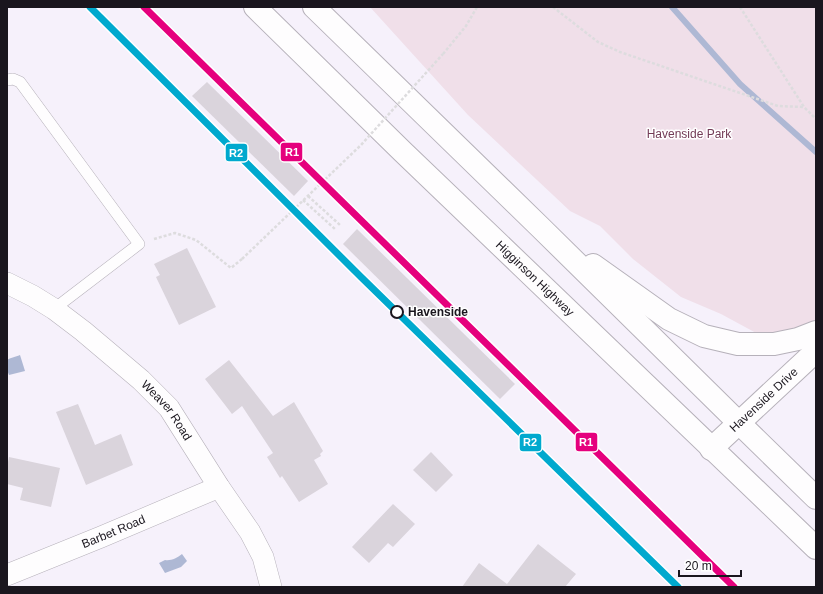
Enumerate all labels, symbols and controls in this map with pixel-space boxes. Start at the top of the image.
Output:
park label: Havenside Park [647,127,732,141]
line badge: R1 [280,142,303,162]
line badge: R2 [225,143,248,162]
text: R1 [285,146,299,158]
text: R2 [229,147,243,159]
street label: Higginson Highway [493,238,577,319]
marker: Havenside [390,305,404,319]
place label: Havenside [408,305,468,319]
street label: Havenside Drive [727,364,801,435]
street label: Weaver Road [138,377,195,443]
line badge: R1 [575,432,598,452]
line badge: R2 [519,433,542,452]
text: R2 [523,436,537,448]
text: R1 [579,436,593,448]
street label: Barbet Road [80,512,147,551]
scale bar [679,552,741,578]
text: 20 m [685,559,712,573]

